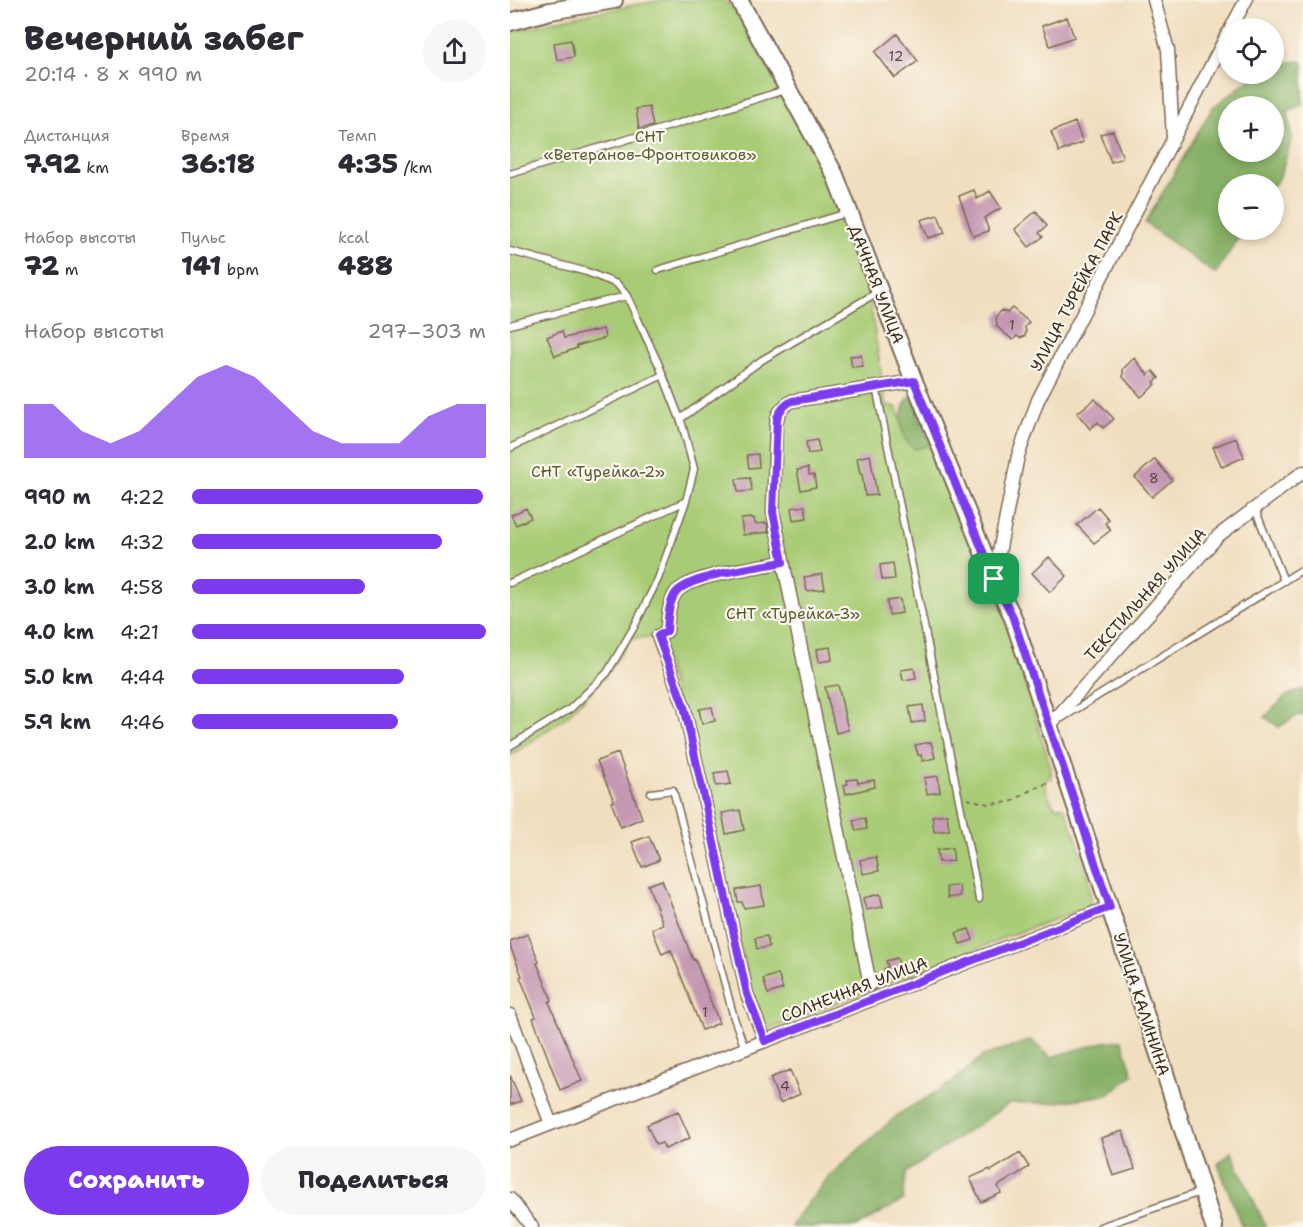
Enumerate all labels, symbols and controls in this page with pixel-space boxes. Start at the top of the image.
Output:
text: Вечерний забег [24,16,304,61]
map controls [1218,18,1284,240]
button: locate [1218,18,1284,84]
button: share [423,20,486,83]
house number: 12 [889,47,903,65]
text: 20:14 · 8 × 990 m [24,61,202,87]
button: + [1218,96,1284,162]
text: Дистанция [24,125,110,146]
text: Время [181,125,230,146]
text: Темп [338,125,377,146]
park label: СНТ «Ветеранов-Фронтовиков» [544,126,756,165]
text: 7.92 [24,146,81,181]
text: 36:18 [181,146,255,181]
text: 4:35 [338,146,398,181]
text: km [81,157,109,178]
text: /km [398,157,432,178]
button: − [1218,174,1284,240]
street label: УЛИЦА ТУРЕЙКА ПАРК [1025,207,1128,375]
street label: ДАЧНАЯ УЛИЦА [844,222,909,347]
text: Набор высоты [24,227,136,248]
text: Пульс [181,227,226,248]
text: kcal [338,227,369,248]
text: 72 [24,248,59,283]
text: 141 [181,248,221,283]
text: 488 [338,248,393,283]
text: m [59,259,79,280]
text: bpm [221,259,259,280]
house number: 1 [1009,316,1015,334]
text: Набор высоты [24,318,164,344]
text: 297–303 m [368,318,486,344]
park label: СНТ «Турейка-2» [531,461,665,482]
house number: 8 [1149,469,1159,487]
text: 990 m [24,484,91,510]
text: 4:22 [120,484,165,510]
street label: ТЕКСТИЛЬНАЯ УЛИЦА [1080,523,1211,665]
text: 2.0 km [24,529,95,555]
text: 4:32 [120,529,164,555]
pin [968,553,1019,604]
icon: arrive [977,562,1010,595]
text: 3.0 km [24,574,95,600]
text: 4:58 [120,574,164,600]
park label: СНТ «Турейка-3» [726,603,860,624]
text: 4.0 km [24,619,94,645]
text: 4:21 [120,619,159,645]
text: 5.0 km [24,664,93,690]
text: 4:44 [120,664,165,690]
text: 5.9 km [24,709,91,735]
text: 4:46 [120,709,165,735]
street label: УЛИЦА КАЛИНИНА [1109,930,1175,1078]
street label: СОЛНЕЧНАЯ УЛИЦА [778,952,930,1027]
house number: 1 [702,1003,708,1021]
house number: 4 [780,1077,790,1095]
button: Сохранить [24,1146,249,1215]
button: Поделиться [261,1146,486,1215]

